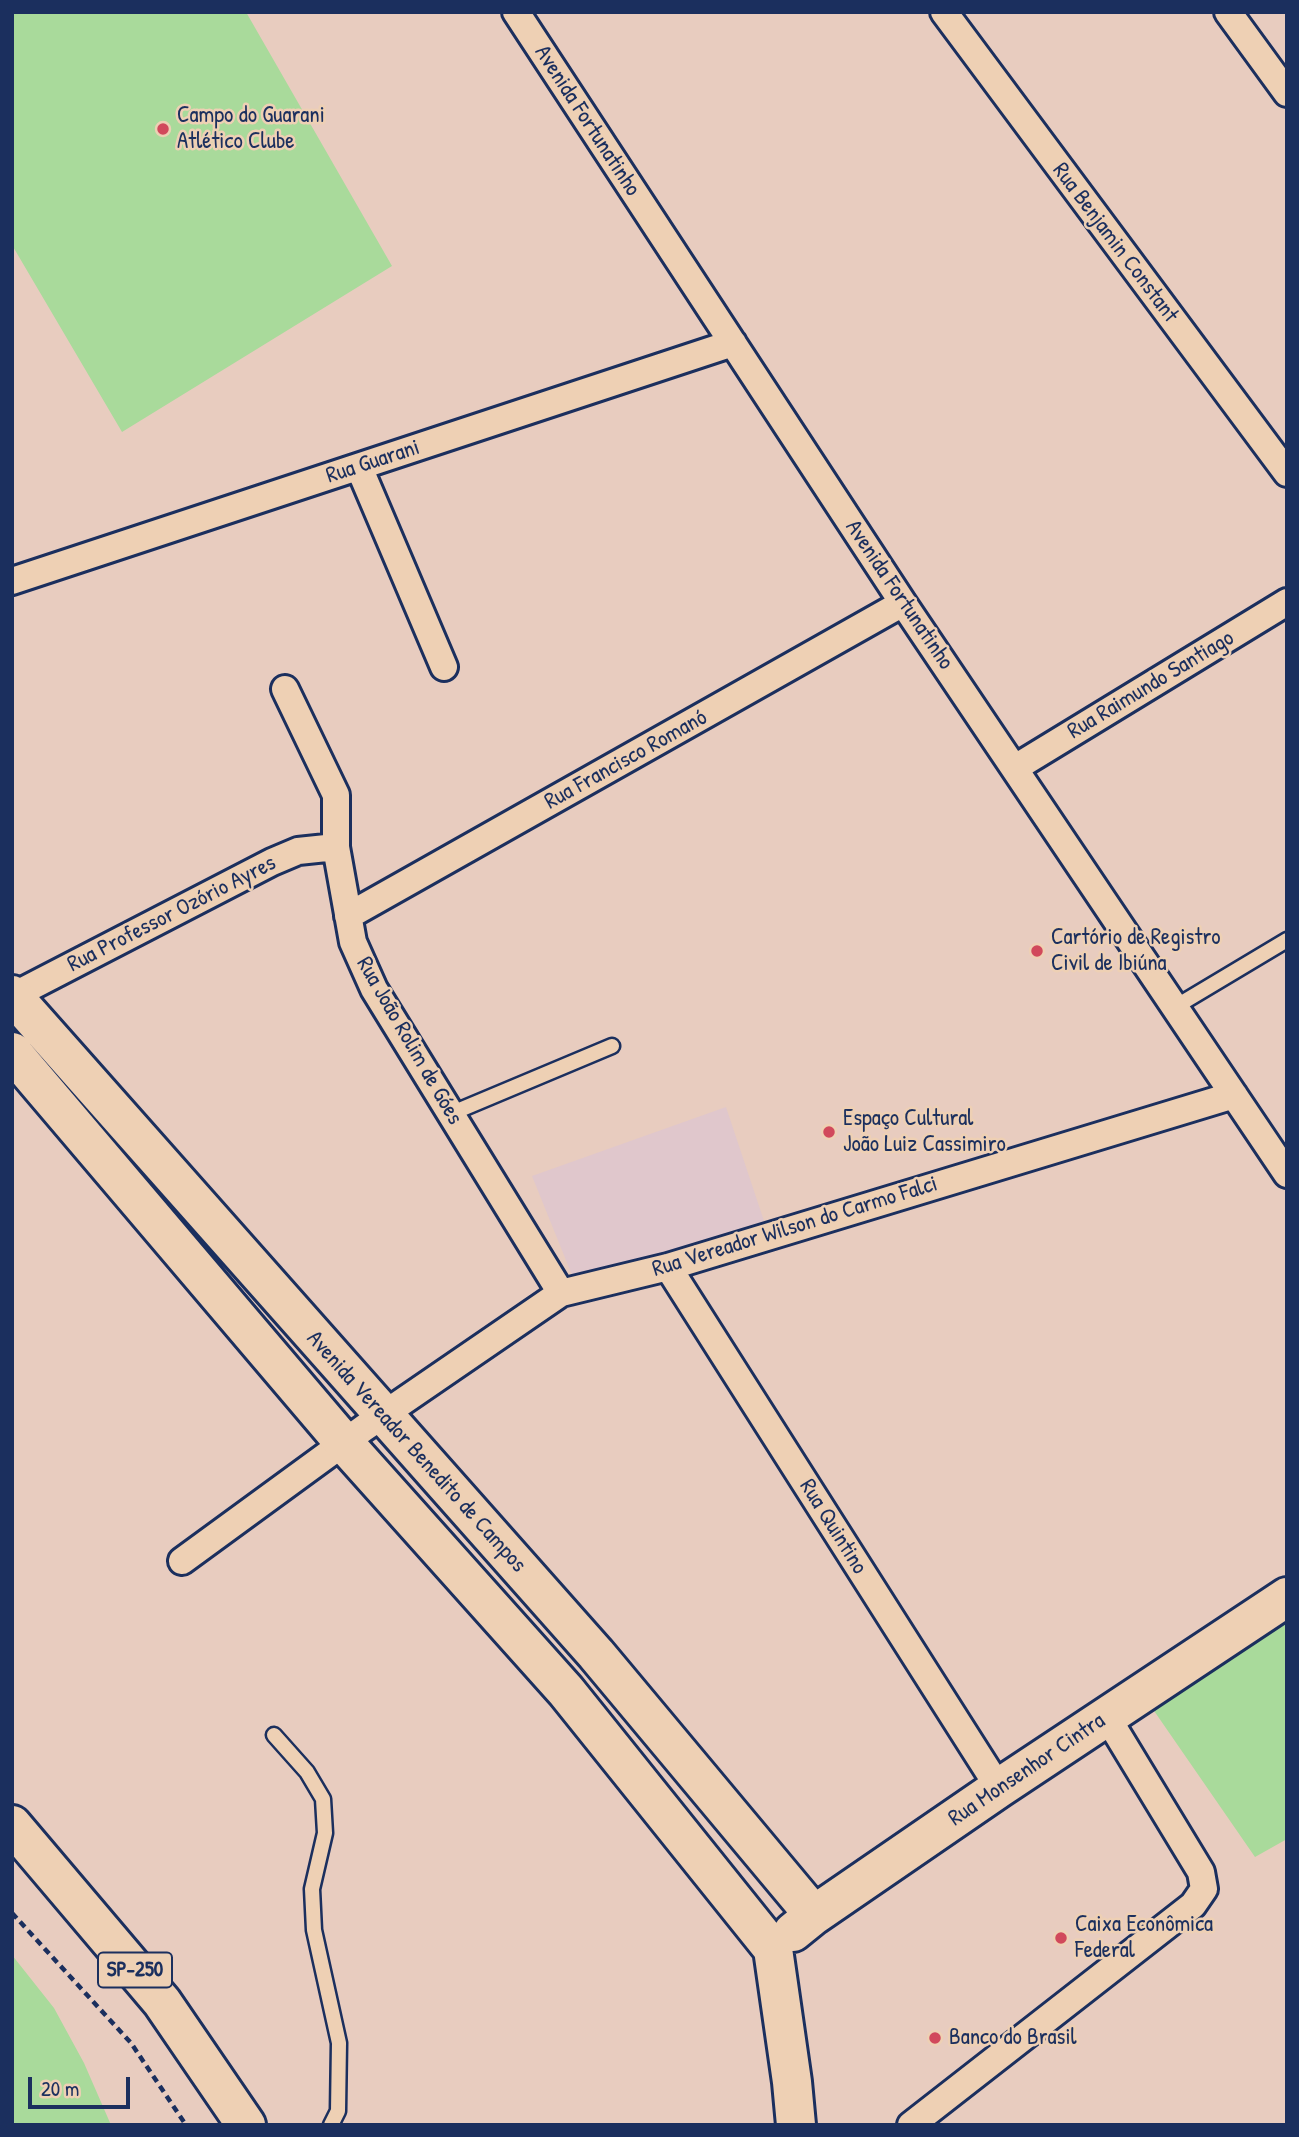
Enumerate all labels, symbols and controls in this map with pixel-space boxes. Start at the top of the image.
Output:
street label: Avenida Fortunatinho [528,40,646,202]
place label: Campo do Guarani Atlético Clube [177,102,325,156]
marker: Campo do Guarani Atlético Clube [155,121,171,137]
street label: Rua Benjamin Constant [1046,158,1184,328]
street label: Rua Guarani [323,434,423,490]
street label: Avenida Fortunatinho [839,515,959,675]
street label: Rua Raimundo Santiago [1063,625,1239,745]
street label: Rua Francisco Romanó [540,704,712,816]
street label: Rua Professor Ozório Ayres [63,850,281,978]
place label: Cartório de Registro Civil de Ibiúna [1051,924,1221,978]
marker: Cartório de Registro Civil de Ibiúna [1029,943,1045,959]
street label: Rua João Rolim de Góes [350,952,468,1130]
place label: Espaço Cultural João Luiz Cassimiro [843,1105,1006,1159]
marker: Espaço Cultural João Luiz Cassimiro [821,1124,837,1140]
street label: Rua Vereador Wilson do Carmo Falci [649,1170,941,1284]
street label: Avenida Vereador Benedito de Campos [300,1326,532,1578]
street label: Rua Quintino [793,1475,873,1579]
street label: Rua Monsenhor Cintra [944,1707,1110,1833]
place label: Caixa Econômica Federal [1075,1911,1213,1965]
marker: Caixa Econômica Federal [1053,1930,1069,1946]
road number: SP-250 [98,1952,172,1988]
place label: Banco do Brasil [949,2024,1077,2052]
marker: Banco do Brasil [927,2030,943,2046]
scale bar [32,2064,133,2108]
text: 20 m [41,2074,79,2103]

